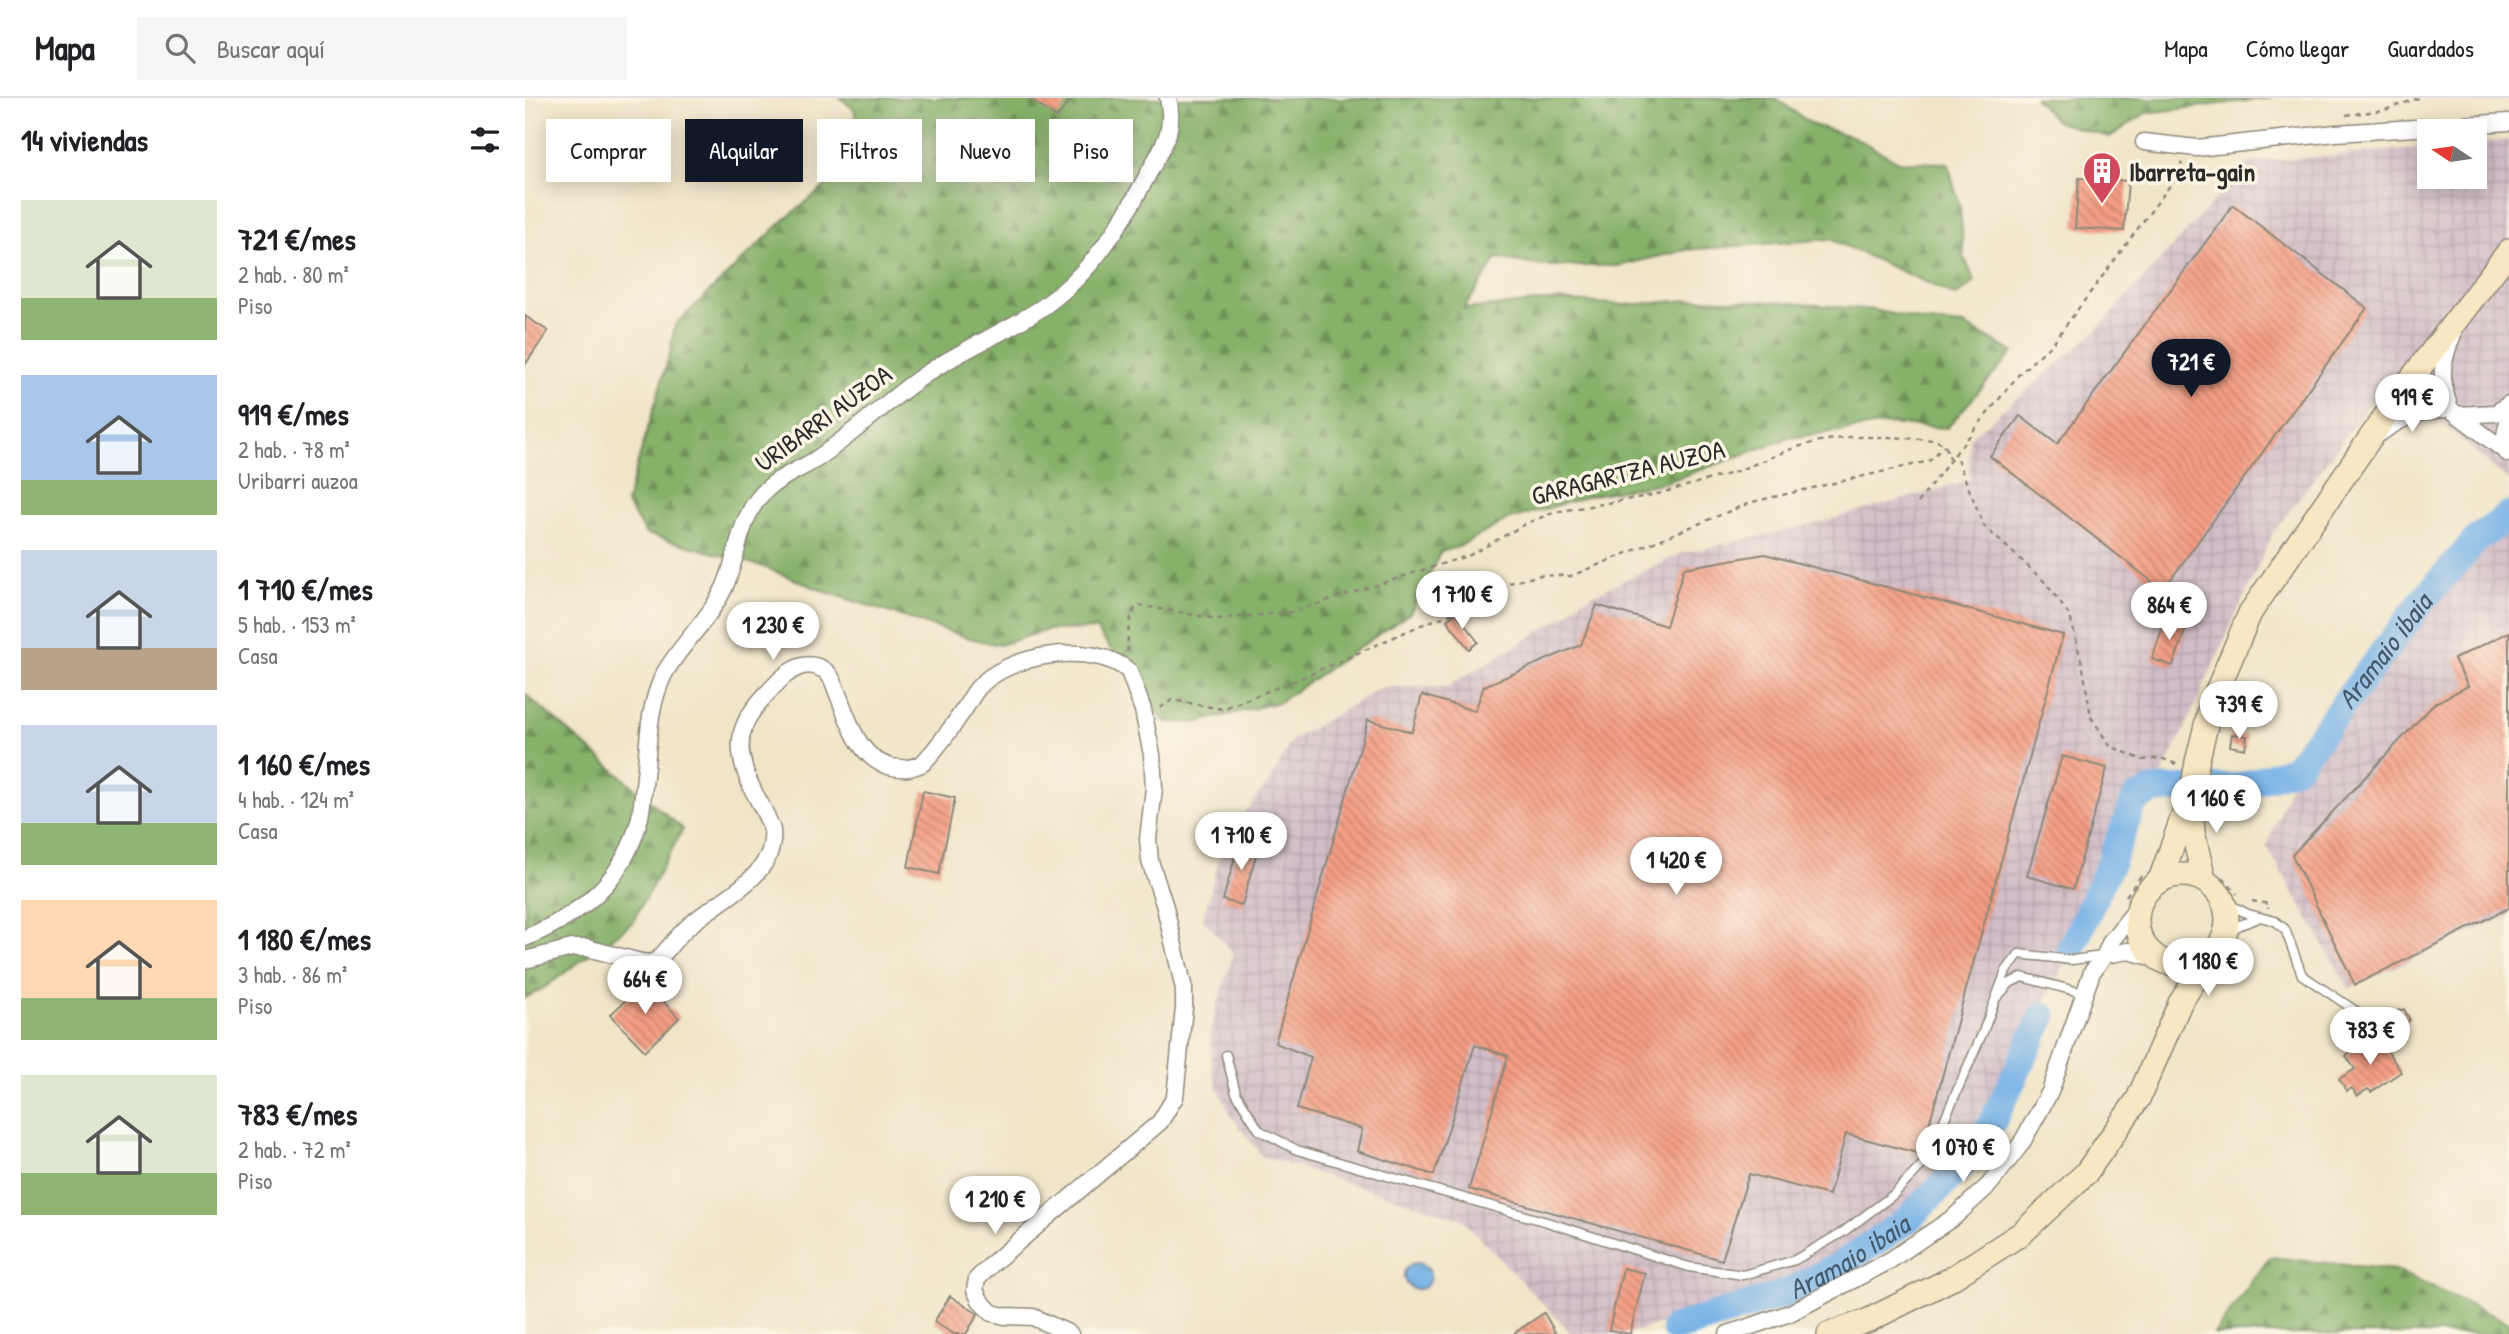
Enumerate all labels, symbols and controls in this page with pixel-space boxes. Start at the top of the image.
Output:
search box [137,17,627,80]
text: Mapa [35,26,95,70]
icon: search [161,29,199,67]
text: Buscar aquí [217,31,325,66]
text: Mapa [2164,32,2208,64]
text: Cómo llegar [2246,32,2349,64]
text: Guardados [2387,32,2474,64]
chip: Comprar [546,119,671,182]
chip: Alquilar [685,119,803,182]
chip: Filtros [817,119,922,182]
chip: Nuevo [936,119,1035,182]
chip: Piso [1049,119,1133,182]
north arrow [2417,119,2487,189]
map controls [2417,119,2487,189]
text: 14 viviendas [21,120,148,160]
icon: filters [466,121,504,159]
building icon: Ibarreta-gain [2081,150,2123,205]
place label: Ibarreta-gain [2129,154,2255,190]
text: 721 €/mes [238,219,356,259]
icon: home [77,228,161,312]
text: 2 hab. · 80 m² [238,259,349,290]
text: Piso [238,290,272,321]
pin: 721 € [2142,340,2240,399]
text: 721 € [2168,346,2214,377]
street label: URIBARRI AUZOA [748,356,899,480]
pin: 919 € [2363,374,2461,434]
text: 919 € [2391,381,2433,412]
text: 919 €/mes [238,394,349,434]
icon: home [77,403,161,487]
street label: GARAGARTZA AUZOA [1528,431,1729,513]
text: 2 hab. · 78 m² [238,434,350,465]
text: Uribarri auzoa [238,465,358,496]
text: 1 710 €/mes [238,569,373,609]
pin: 1 710 € [1397,572,1527,631]
icon: home [77,578,161,662]
text: 1 710 € [1432,578,1492,609]
pin: 864 € [2120,582,2218,642]
water label: Aramaio ibaia [2328,583,2442,716]
text: 864 € [2147,589,2191,620]
pin: 1 230 € [708,602,838,662]
text: 5 hab. · 153 m² [238,609,356,640]
text: 1 230 € [742,609,804,640]
text: Casa [238,640,278,671]
pin: 739 € [2190,682,2288,741]
text: 739 € [2216,688,2262,719]
text: 1 160 €/mes [238,744,370,784]
icon: home [77,753,161,837]
pin: 1 160 € [2151,776,2281,835]
text: 1 160 € [2187,782,2245,813]
text: 4 hab. · 124 m² [238,784,354,815]
pin: 1 710 € [1176,812,1306,872]
text: Casa [238,815,278,846]
text: 1 710 € [1211,819,1271,850]
pin: 1 420 € [1611,838,1741,897]
text: 1 420 € [1646,844,1706,875]
text: 1 180 €/mes [238,919,371,959]
icon: home [77,928,161,1012]
pin: 1 180 € [2143,939,2273,998]
text: 1 180 € [2179,945,2237,976]
pin: 664 € [596,956,694,1016]
text: 3 hab. · 86 m² [238,959,347,990]
text: 664 € [623,963,667,994]
text: Piso [238,990,272,1021]
pin: 783 € [2321,1007,2419,1067]
text: 783 € [2346,1014,2394,1045]
text: 783 €/mes [238,1094,357,1134]
icon: home [77,1103,161,1187]
pin: 1 070 € [1898,1124,2028,1184]
text: 1 070 € [1932,1131,1994,1162]
text: 2 hab. · 72 m² [238,1134,351,1165]
text: Piso [238,1165,272,1196]
pin: 1 210 € [930,1176,1060,1236]
text: 1 210 € [965,1183,1025,1214]
water label: Aramaio ibaia [1781,1204,1919,1308]

